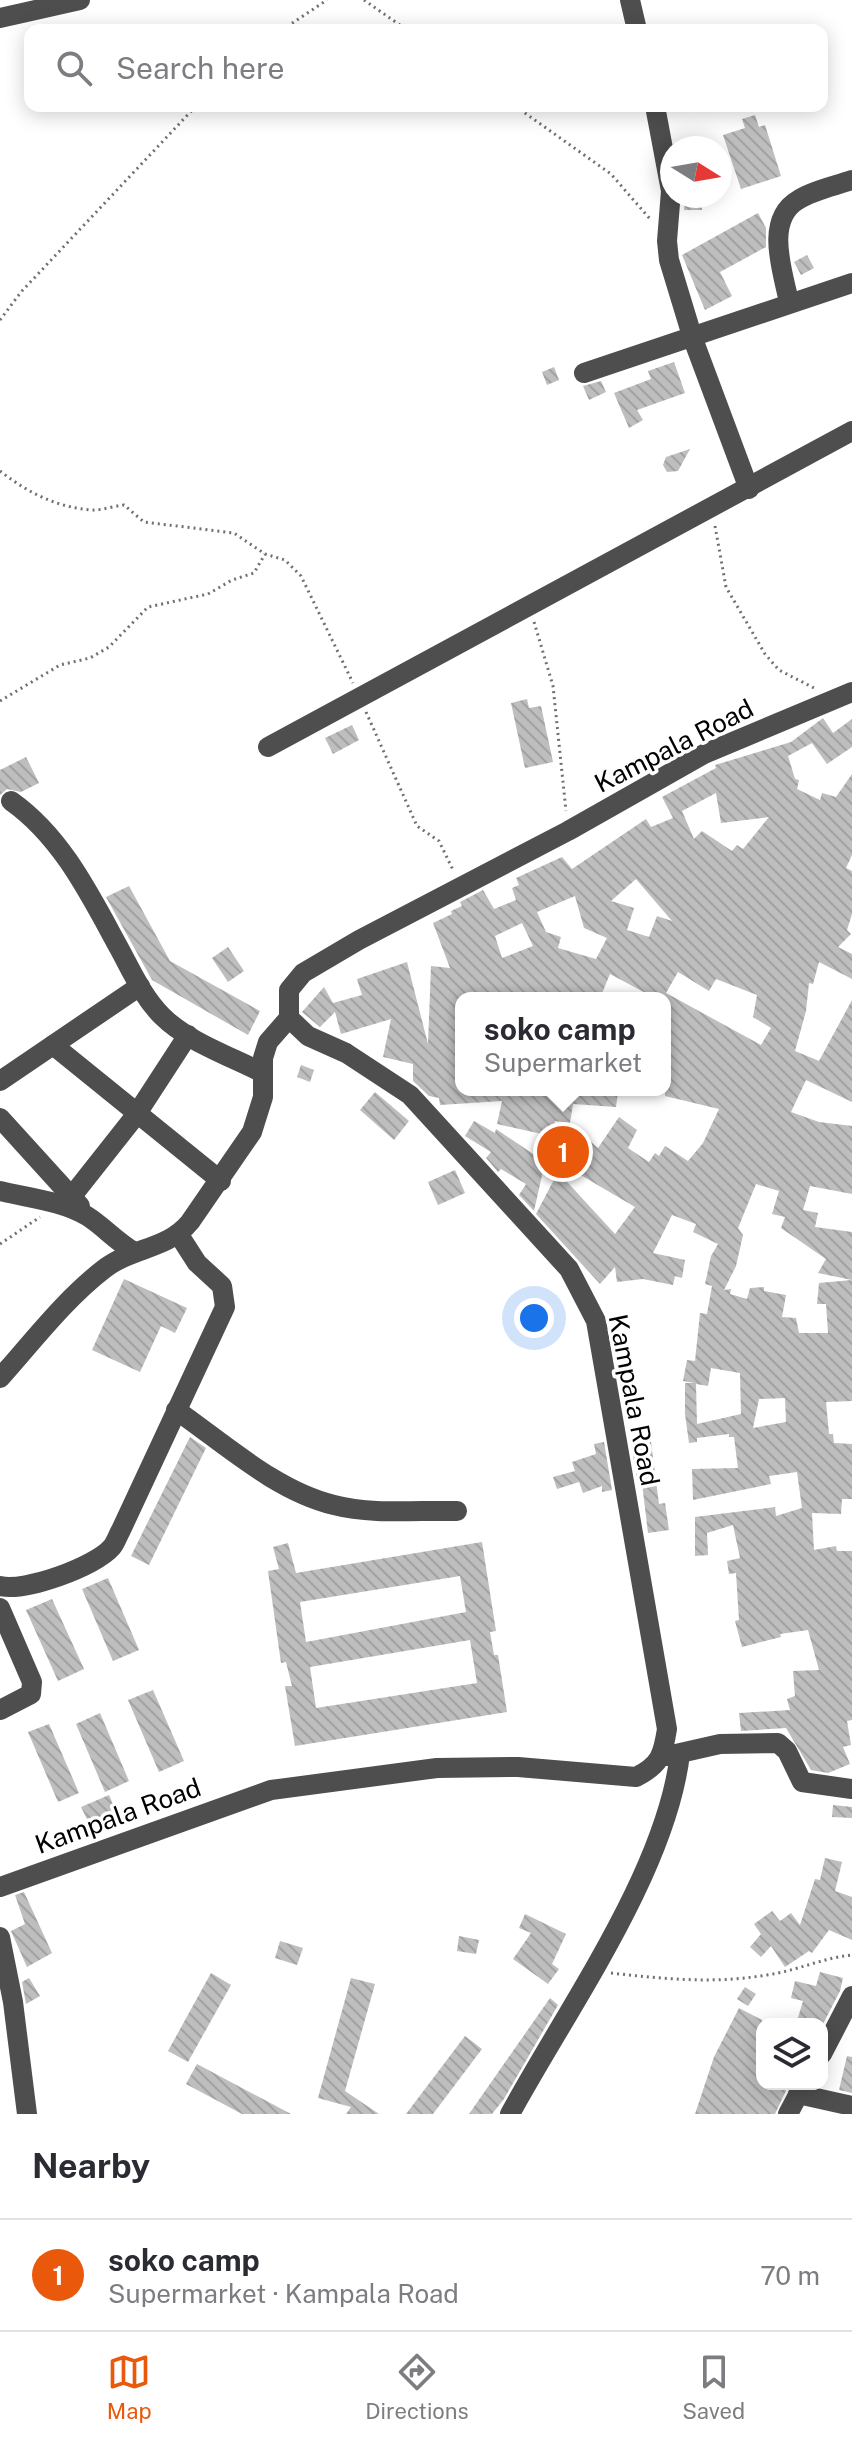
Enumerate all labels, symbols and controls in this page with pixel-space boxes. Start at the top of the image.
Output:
search box [24,24,828,112]
icon: search [52,46,96,90]
text: Search here [116,50,284,86]
north arrow [660,136,732,208]
street label: Kampala Road [589,692,758,799]
popup [455,992,671,1096]
text: soko camp [484,1011,636,1047]
text: Supermarket [484,1047,642,1078]
pin: 1 [537,1122,589,1182]
your location [514,1298,554,1338]
street label: Kampala Road [603,1311,666,1488]
street label: Kampala Road [31,1771,205,1860]
map controls [756,2018,828,2090]
button: layers [756,2018,828,2090]
text: Nearby [32,2146,150,2186]
text: soko camp [108,2242,260,2278]
text: 1 [52,2260,64,2291]
text: 70 m [760,2260,820,2291]
text: Supermarket · Kampala Road [108,2278,459,2309]
tab: Map [107,2350,152,2424]
tab: Directions [365,2350,469,2424]
tab: Saved [682,2350,745,2424]

